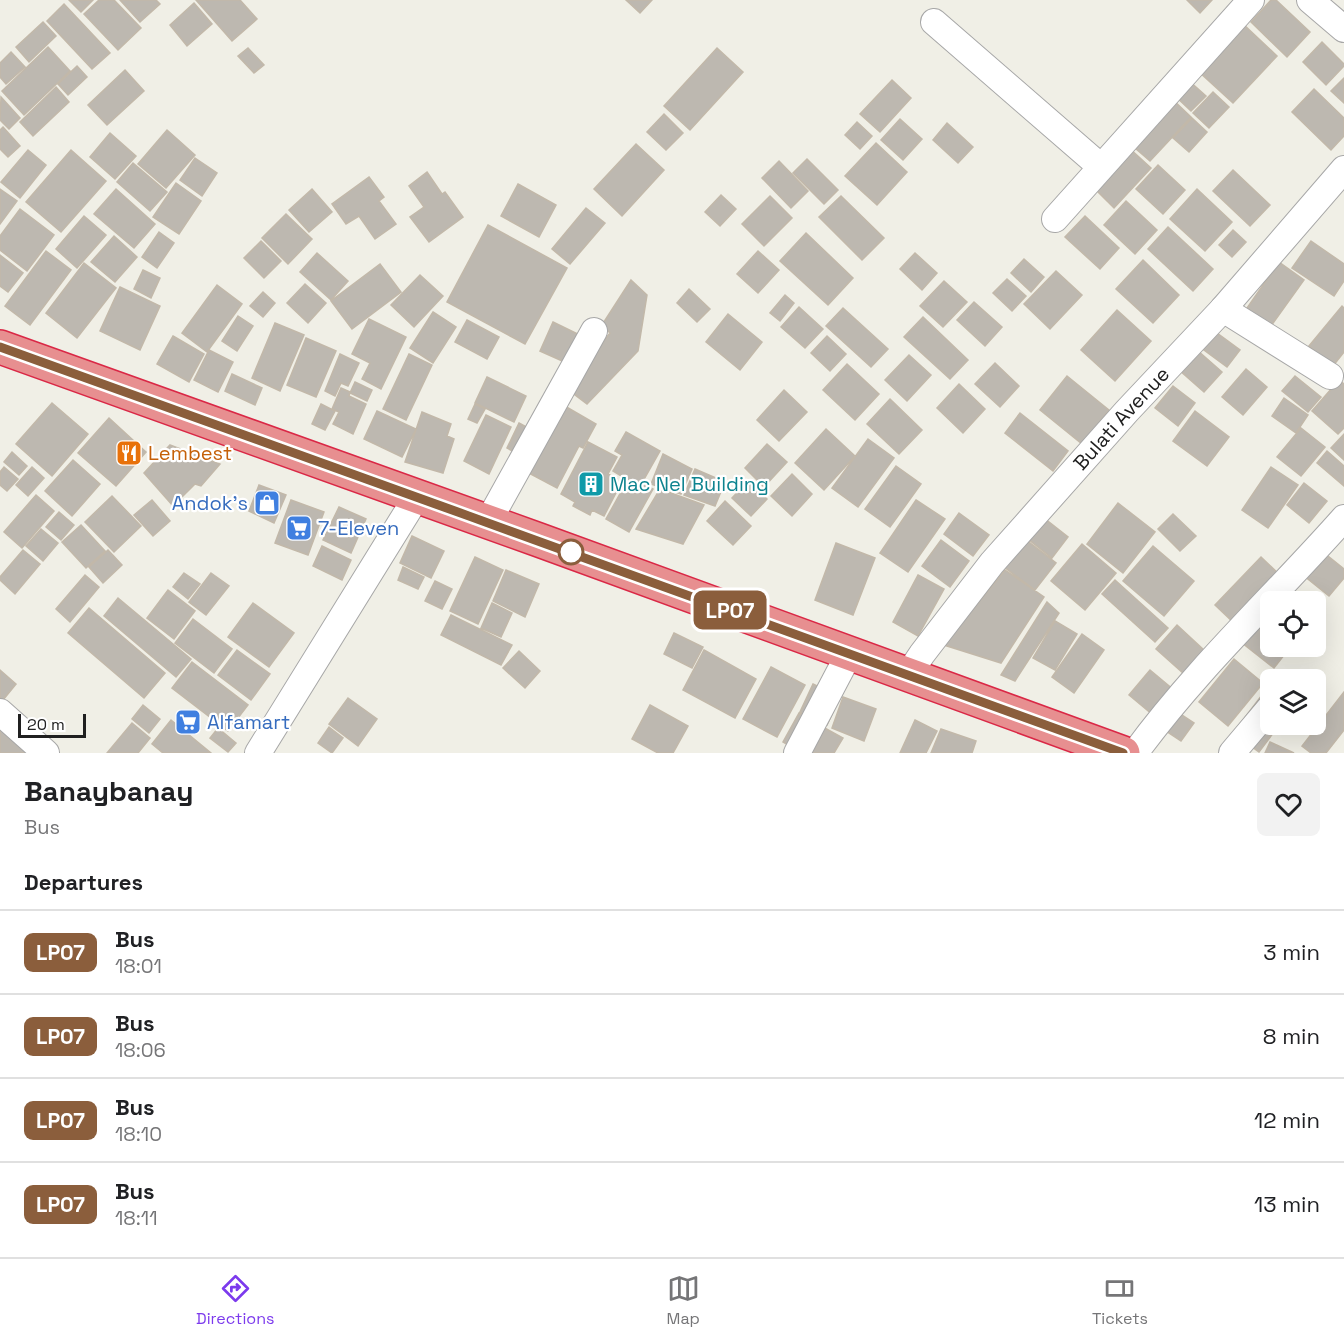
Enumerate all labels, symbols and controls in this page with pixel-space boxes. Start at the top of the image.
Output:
street label: Bulati Avenue [1068,361,1175,476]
restaurant icon: Lembest [114,438,144,468]
place label: Lembest [148,440,232,466]
building icon: Mac Nel Building [576,469,606,499]
place label: Mac Nel Building [610,471,769,497]
shop icon: Andok's [252,488,282,518]
place label: Andok's [172,490,248,516]
supermarket icon: 7-Eleven [284,513,314,543]
place label: 7-Eleven [318,515,399,541]
unlabelled marker [558,539,584,565]
line badge: LP07 [688,590,772,630]
map controls [1260,591,1326,735]
button: locate [1260,591,1326,657]
text: LP07 [706,597,754,624]
button: layers [1260,669,1326,735]
supermarket icon: Alfamart [173,707,203,737]
place label: Alfamart [207,709,290,735]
scale bar [18,711,86,738]
text: 20 m [27,714,65,735]
text: Banaybanay [24,773,193,809]
button: heart [1257,773,1320,836]
text: Bus [24,814,60,840]
text: Departures [24,868,143,896]
text: Bus [115,925,155,953]
text: 3 min [1263,938,1320,966]
text: LP07 [36,939,85,966]
text: 18:01 [115,953,162,979]
text: Bus [115,1009,155,1037]
text: 8 min [1263,1022,1320,1050]
text: LP07 [36,1023,85,1050]
text: 18:06 [115,1037,166,1063]
text: Bus [115,1093,155,1121]
text: 12 min [1254,1106,1320,1134]
text: LP07 [36,1107,85,1134]
text: 18:10 [115,1121,162,1147]
text: Bus [115,1177,155,1205]
text: 13 min [1254,1190,1320,1218]
text: LP07 [36,1191,85,1218]
text: 18:11 [115,1205,158,1231]
tab: Directions [196,1272,274,1329]
tab: Map [667,1272,700,1329]
tab: Tickets [1092,1272,1148,1329]

